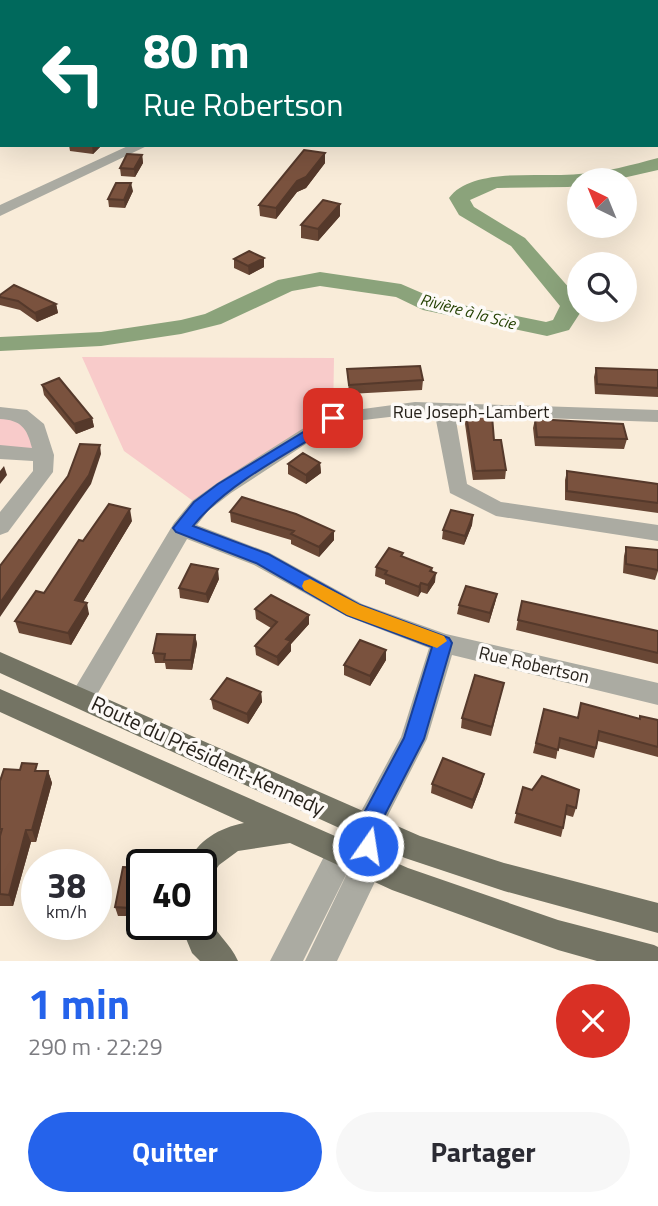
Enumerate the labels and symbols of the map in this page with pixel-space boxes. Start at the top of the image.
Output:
north arrow [567,168,637,238]
water label: Rivière à la Scie [418,287,520,336]
pin [303,388,363,448]
street label: Rue Joseph-Lambert [393,398,550,425]
street label: Rue Robertson [476,639,592,690]
street label: Route du Président-Kennedy [86,687,331,823]
position arrow [331,809,405,883]
speed limit sign: 40 [126,849,217,940]

